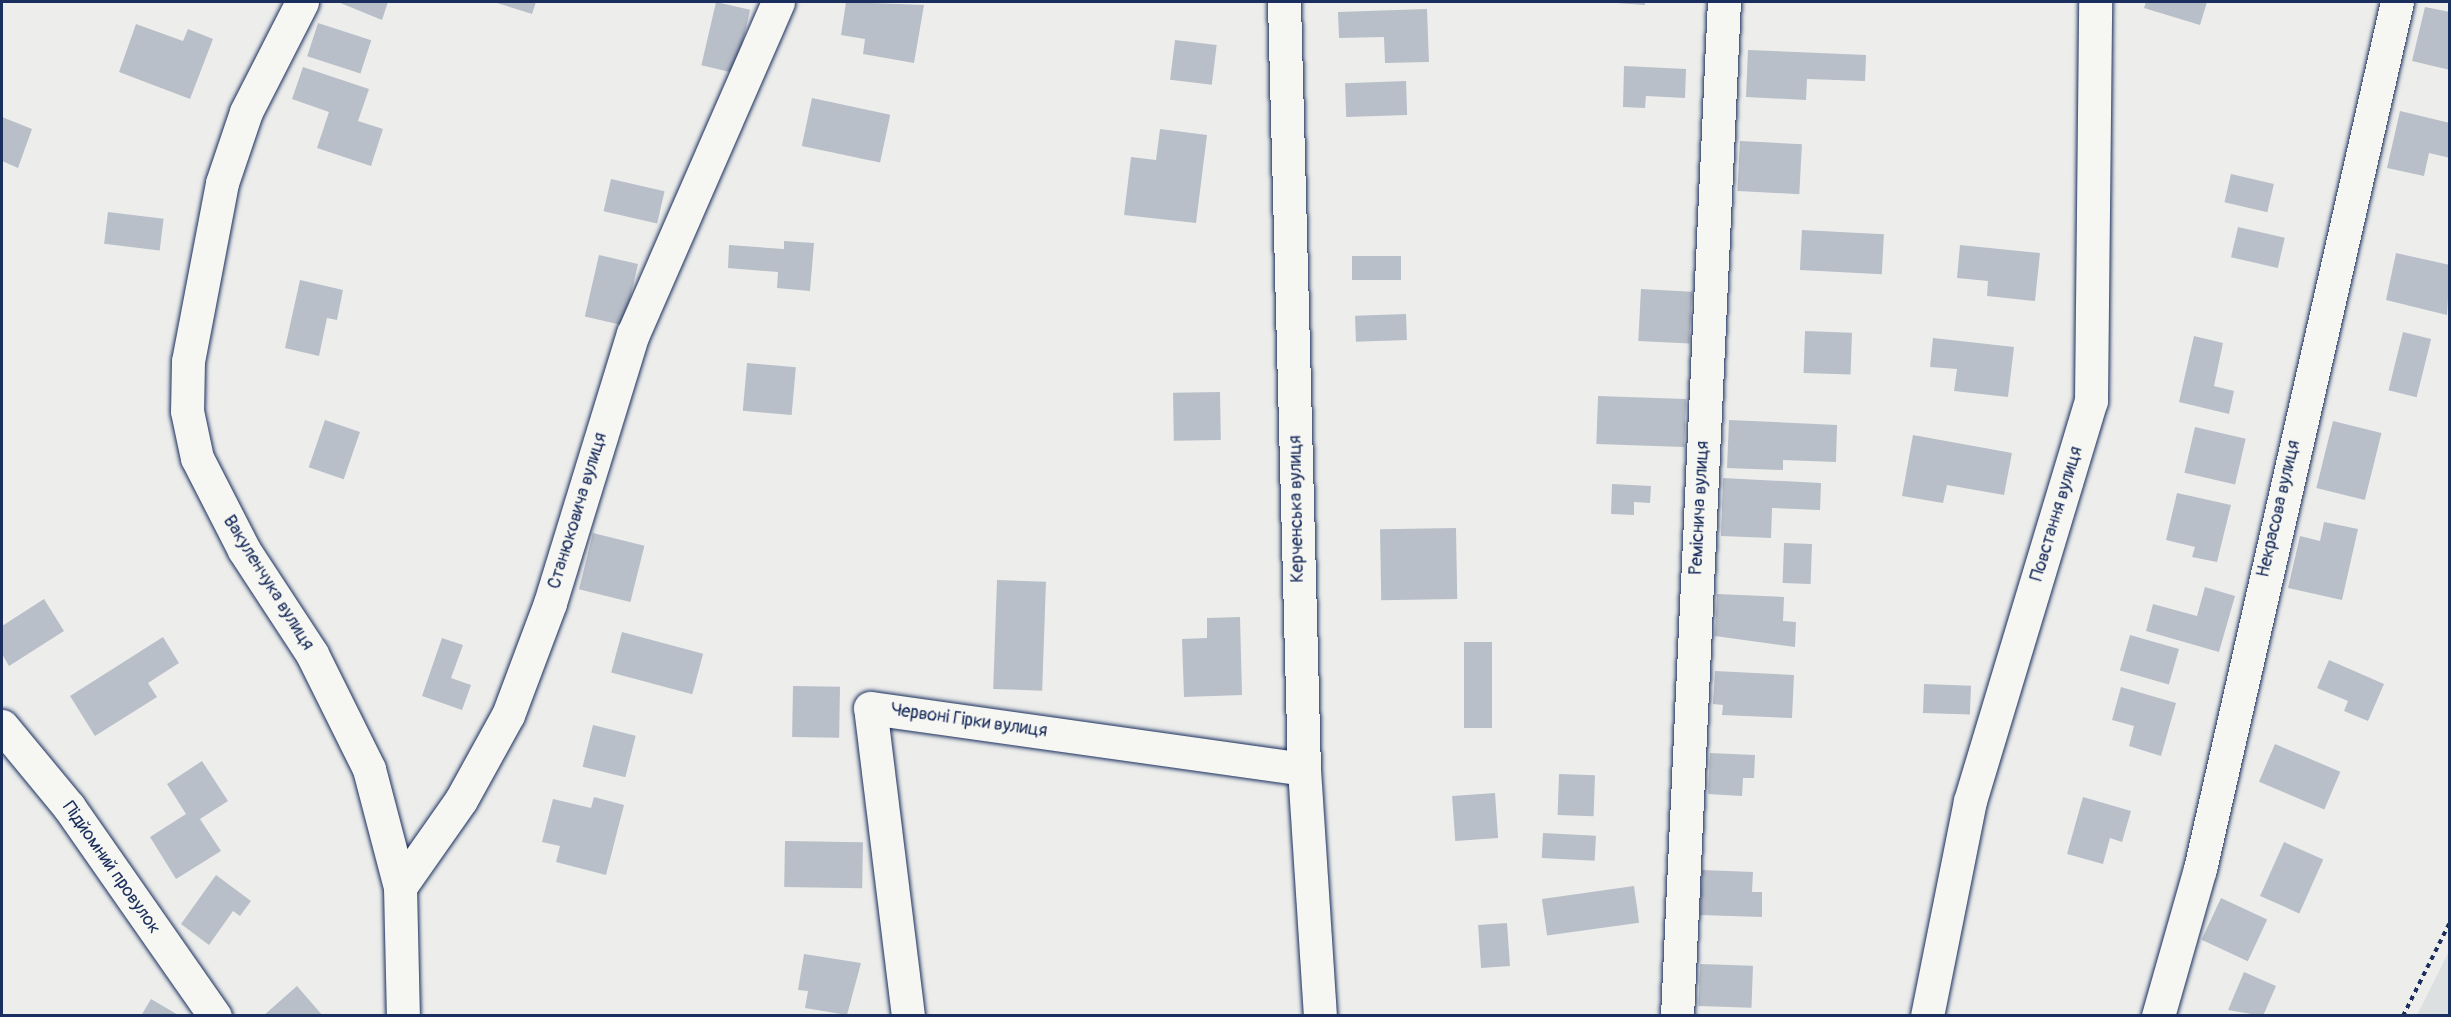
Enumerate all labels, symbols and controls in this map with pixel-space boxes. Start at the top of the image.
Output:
street label: Станюковича вулиця [544,430,612,592]
street label: Керченська вулиця [1285,435,1309,583]
street label: Некрасова вулиця [2253,438,2305,580]
street label: Реміснича вулиця [1686,440,1714,576]
street label: Повстання вулиця [2026,444,2088,584]
street label: Вакуленчука вулиця [218,512,318,654]
street label: Червоні Гірки вулиця [889,699,1049,743]
street label: Підйомний провулок [57,798,165,938]

